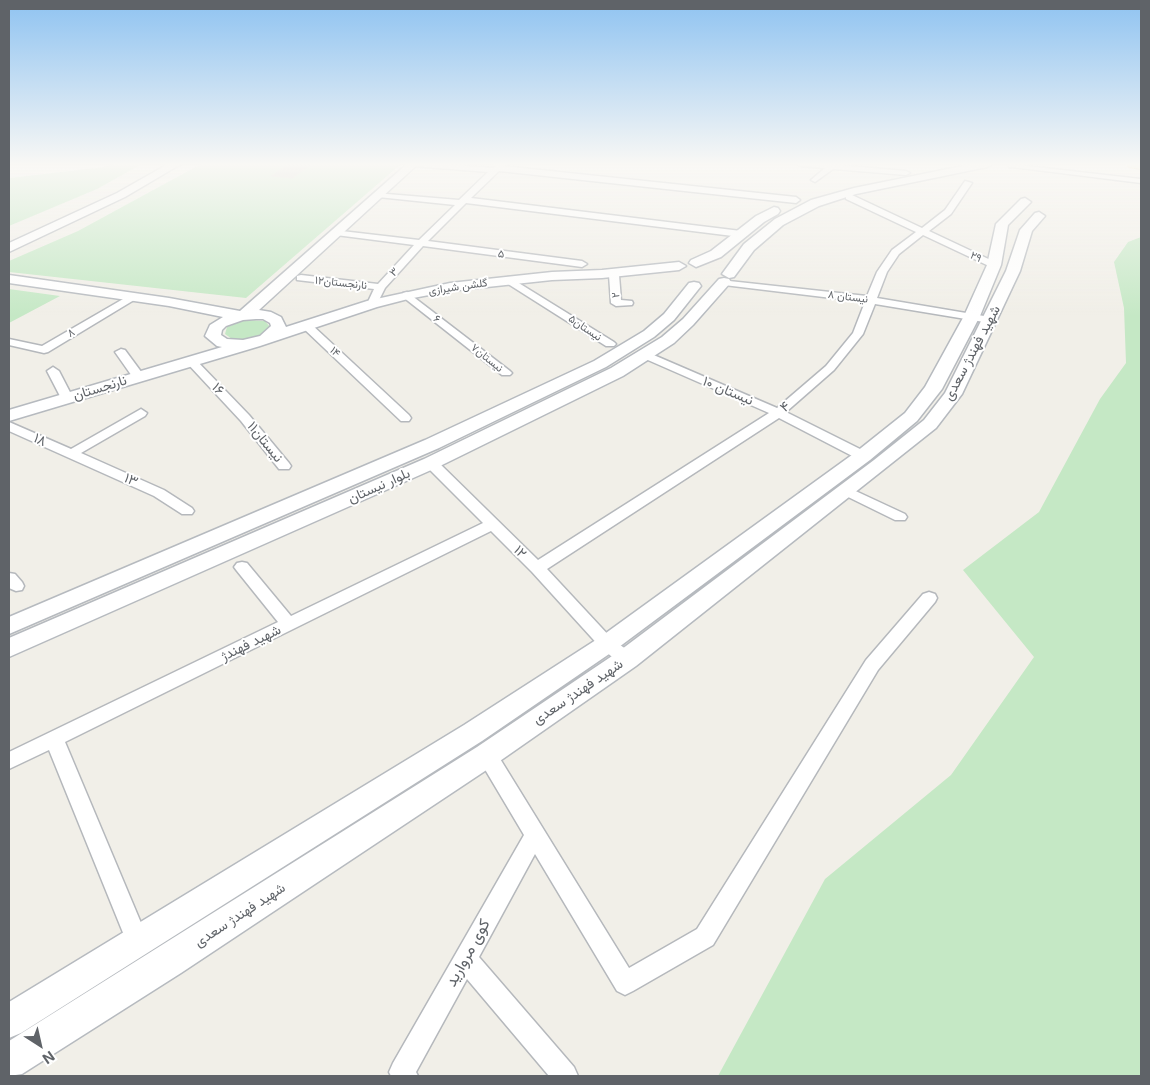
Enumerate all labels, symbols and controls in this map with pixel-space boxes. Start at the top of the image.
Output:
street label: ۵ [497,247,505,261]
street label: ۲۹ [968,249,984,265]
street label: ۳ [387,265,401,279]
street label: ۱۲نارنجستان [314,274,368,292]
street label: گلشن شیرازی [428,276,488,298]
street label: نیستان ۸ [827,288,869,306]
street label: ۲ [609,291,623,299]
street label: شهید فهندژ سعدی [940,303,1004,403]
street label: ۶ [431,312,443,326]
street label: ۵نیستان [566,312,604,344]
street label: ۸ [65,326,77,340]
street label: ۷نیستان [468,341,506,375]
street label: ۱۴ [327,344,343,360]
street label: نارنجستان [71,372,129,404]
street label: نیستان ۱۰ [700,373,756,409]
street label: ۱۶ [208,379,228,399]
street label: ۴ [777,398,793,416]
street label: ۱۱نیستان [244,418,286,466]
street label: ۱۸ [31,430,49,450]
street label: بلوار نیستان [345,465,413,507]
street label: ۱۳ [122,470,140,490]
street label: ۱۲ [510,542,530,562]
street label: شهید فهندژ [218,621,284,665]
street label: شهید فهندژ سعدی [530,656,626,728]
street label: شهید فهندژ سعدی [191,879,289,951]
street label: کوی مروارید [442,916,494,990]
north arrow [15,1020,65,1070]
text: N [40,1048,58,1068]

